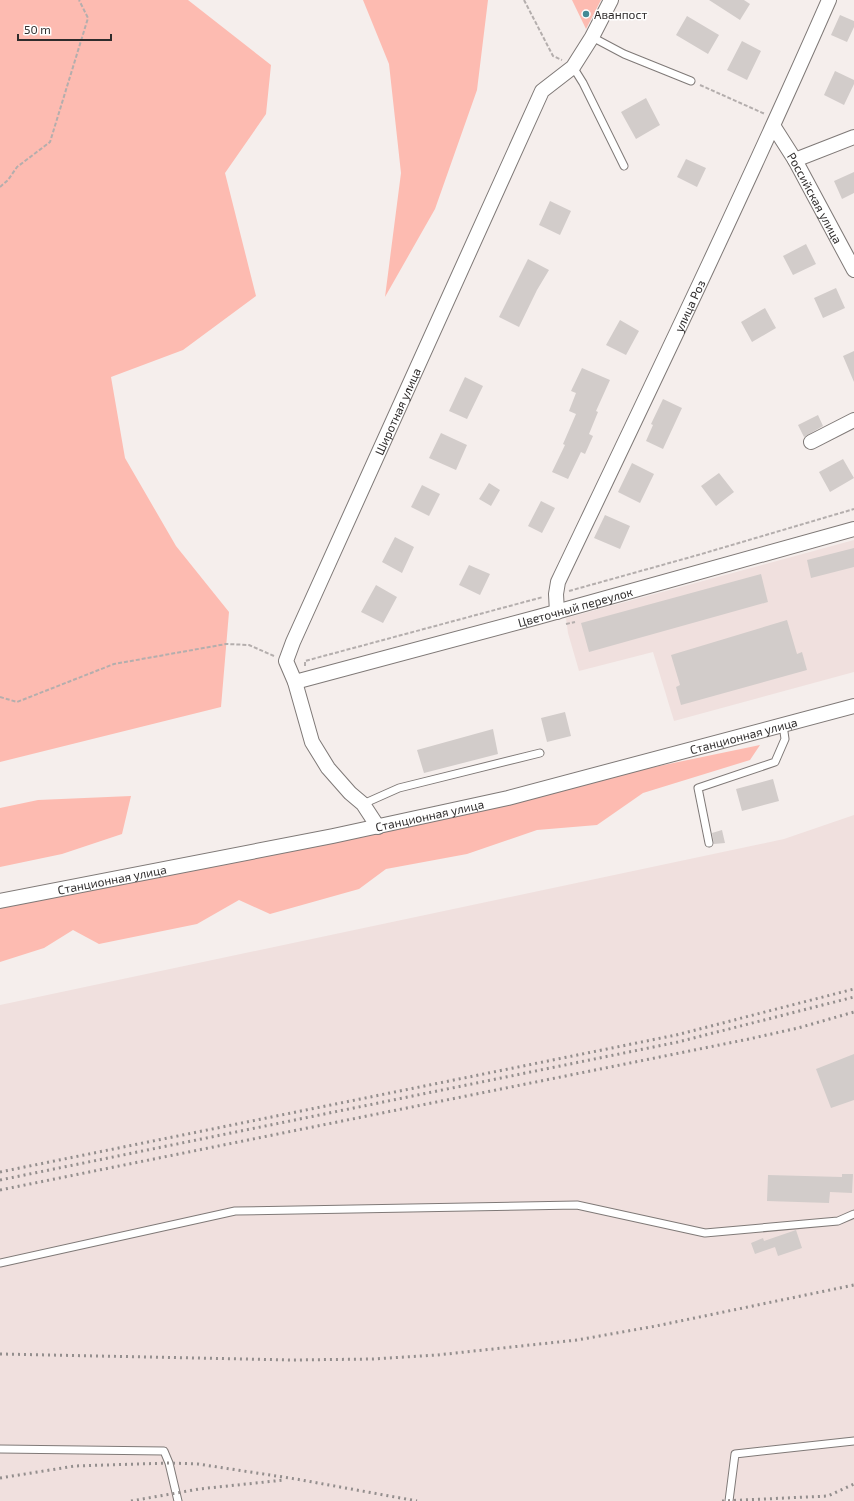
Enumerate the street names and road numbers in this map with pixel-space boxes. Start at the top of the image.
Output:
street label: Российская улица [785,150,845,246]
street label: улица Роз [671,277,708,335]
street label: Широтная улица [371,365,423,457]
street label: Цветочный переулок [516,584,635,629]
street label: Станционная улица [688,714,799,756]
street label: Станционная улица [374,796,485,834]
street label: Станционная улица [56,862,168,897]

